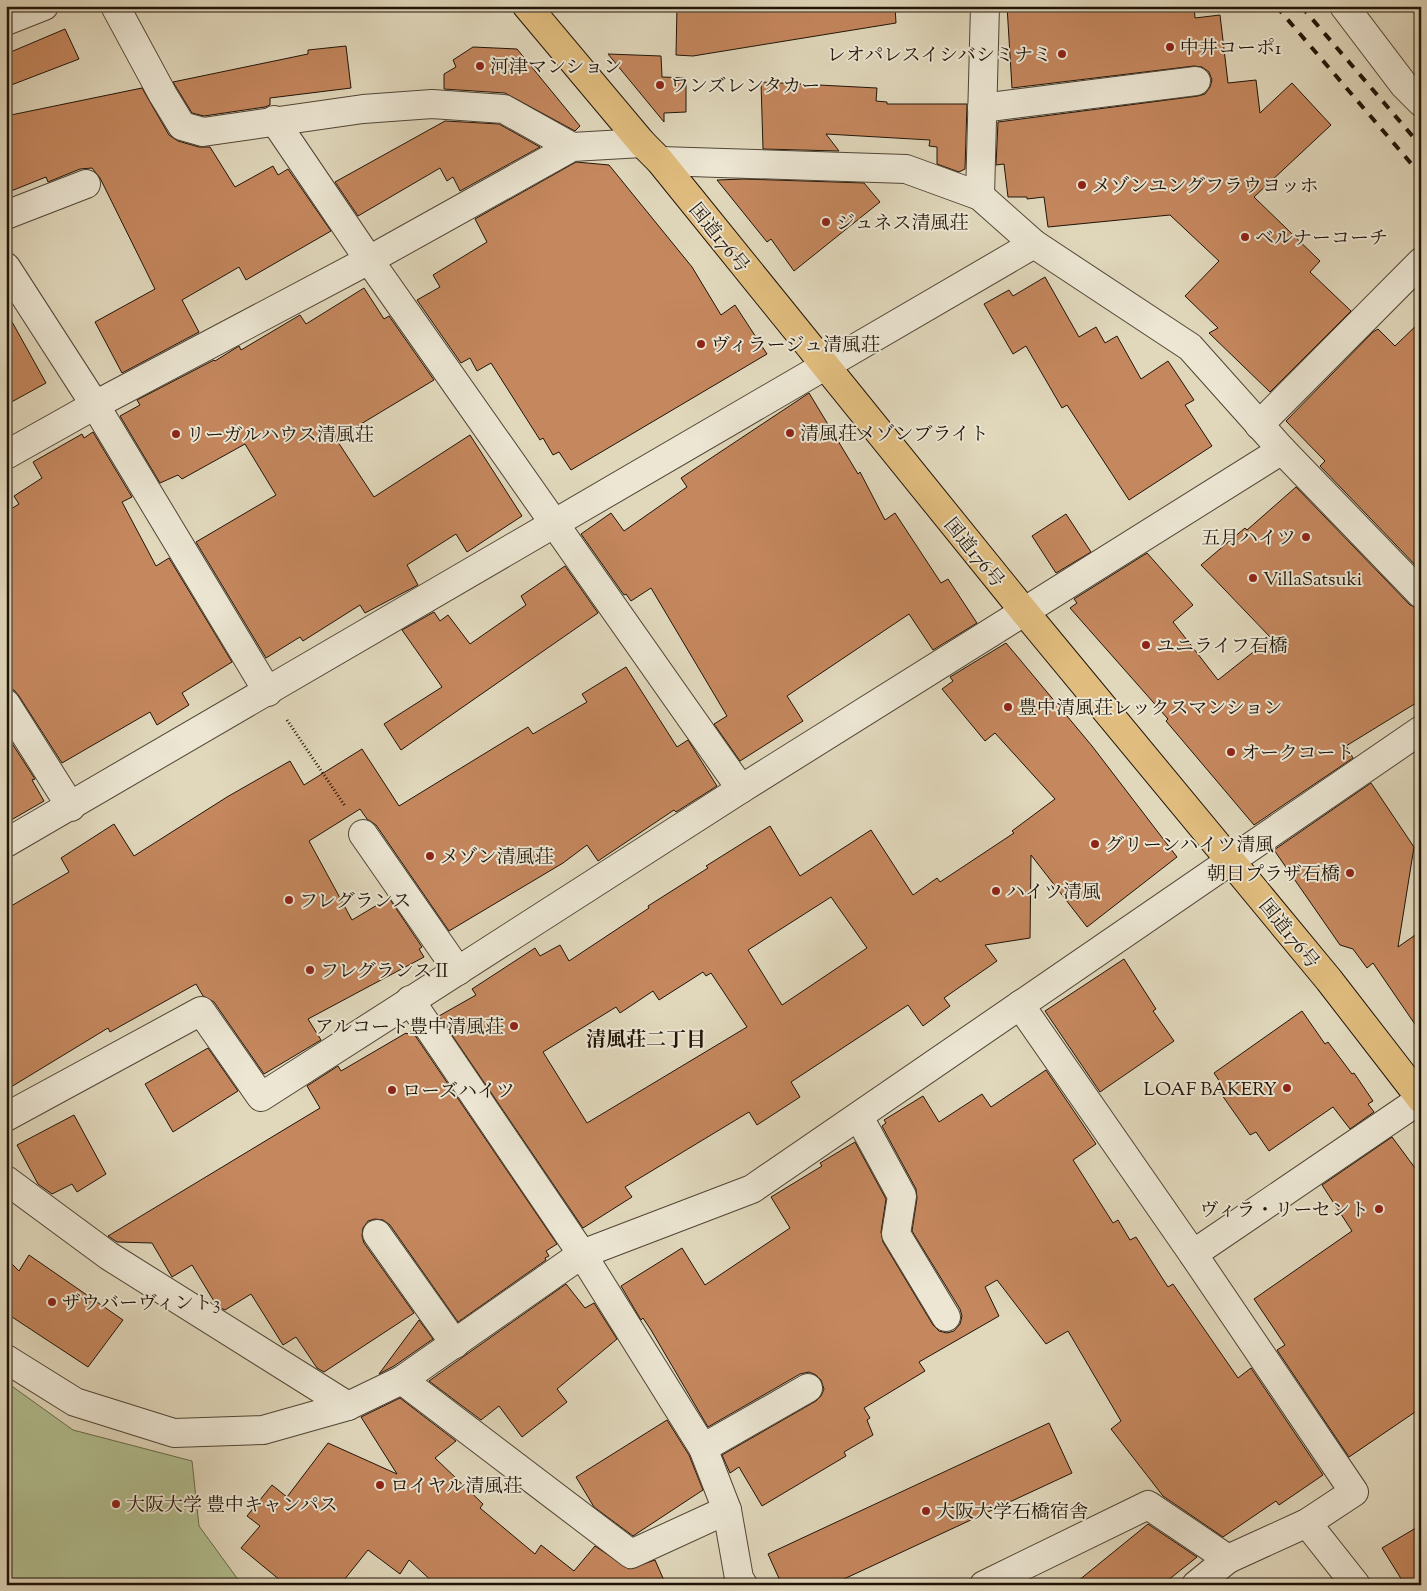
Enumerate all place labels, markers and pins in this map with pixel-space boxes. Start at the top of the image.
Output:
place label: 中井コーポ1 [1180,36,1282,63]
marker: 中井コーポ1 [1164,41,1176,53]
place label: レオパレスイシバシミナミ [827,43,1052,70]
marker: レオパレスイシバシミナミ [1056,48,1068,60]
place label: 河津マンション [490,55,622,82]
marker: 河津マンション [474,60,486,72]
place label: ワンズレンタカー [670,74,820,101]
marker: ワンズレンタカー [654,79,666,91]
place label: メゾンユングフラウヨッホ [1092,174,1319,201]
marker: メゾンユングフラウヨッホ [1076,179,1088,191]
place label: ジュネス清風荘 [836,211,969,238]
marker: ジュネス清風荘 [820,216,832,228]
place label: ベルナーコーチ [1255,226,1388,253]
marker: ベルナーコーチ [1239,231,1251,243]
place label: ヴィラージュ清風荘 [711,333,880,360]
marker: ヴィラージュ清風荘 [695,338,707,350]
place label: 清風荘メゾンブライト [800,422,989,449]
place label: リーガルハウス清風荘 [186,423,374,450]
marker: 清風荘メゾンブライト [784,427,796,439]
marker: リーガルハウス清風荘 [170,428,182,440]
place label: 五月ハイツ [1201,526,1296,553]
marker: 五月ハイツ [1300,531,1312,543]
place label: VillaSatsuki [1263,567,1362,594]
marker: VillaSatsuki [1247,572,1259,584]
place label: ユニライフ石橋 [1156,634,1288,661]
marker: ユニライフ石橋 [1140,639,1152,651]
place label: 豊中清風荘レックスマンション [1018,696,1282,723]
marker: 豊中清風荘レックスマンション [1002,701,1014,713]
place label: オークコート [1241,741,1355,768]
marker: オークコート [1225,746,1237,758]
place label: グリーンハイツ清風 [1105,833,1274,860]
marker: グリーンハイツ清風 [1089,838,1101,850]
place label: メゾン清風荘 [440,845,553,872]
marker: メゾン清風荘 [424,850,436,862]
place label: 朝日プラザ石橋 [1207,862,1340,889]
marker: 朝日プラザ石橋 [1344,867,1356,879]
place label: ハイツ清風 [1006,880,1101,907]
marker: ハイツ清風 [990,885,1002,897]
place label: フレグランス [299,889,411,916]
marker: フレグランス [283,894,295,906]
place label: フレグランスⅡ [320,959,451,986]
marker: フレグランスⅡ [304,964,316,976]
place label: アルコート豊中清風荘 [315,1015,504,1042]
marker: アルコート豊中清風荘 [508,1020,520,1032]
place label: LOAF BAKERY [1144,1077,1277,1104]
place label: ローズハイツ [402,1079,515,1106]
marker: LOAF BAKERY [1281,1082,1293,1094]
marker: ローズハイツ [386,1084,398,1096]
place label: ヴィラ・リーセント [1200,1198,1369,1225]
marker: ヴィラ・リーセント [1373,1203,1385,1215]
place label: ザウバーヴィント3 [62,1291,221,1318]
marker: ザウバーヴィント3 [46,1296,58,1308]
place label: ロイヤル清風荘 [390,1474,522,1501]
marker: ロイヤル清風荘 [374,1479,386,1491]
place label: 大阪大学 豊中キャンパス [126,1493,338,1520]
marker: 大阪大学 豊中キャンパス [110,1498,122,1510]
place label: 大阪大学石橋宿舎 [936,1500,1088,1527]
marker: 大阪大学石橋宿舎 [920,1505,932,1517]

